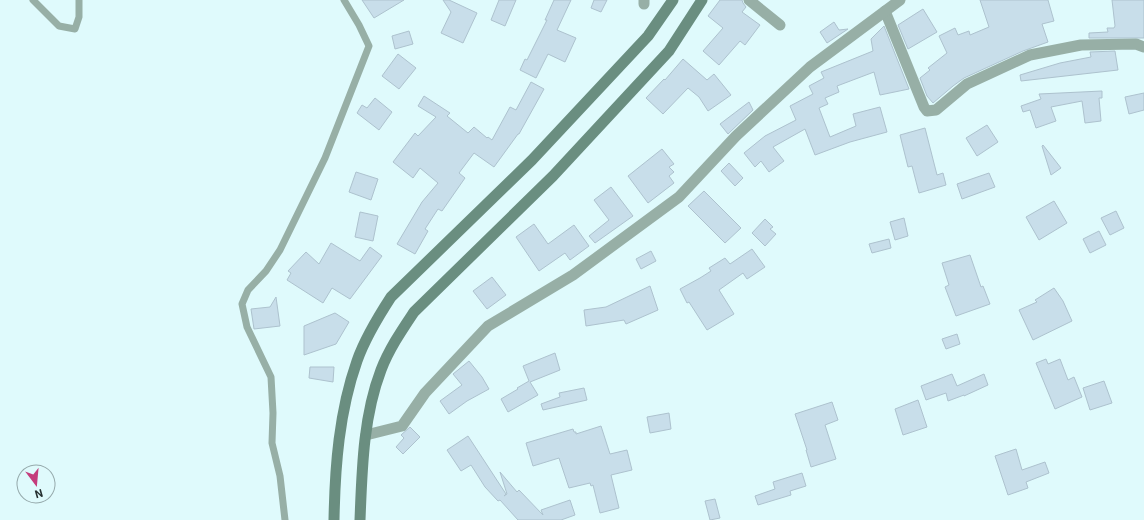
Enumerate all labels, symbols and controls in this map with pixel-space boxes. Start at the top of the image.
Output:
north arrow [16,464,56,504]
text: N [33,486,44,501]

